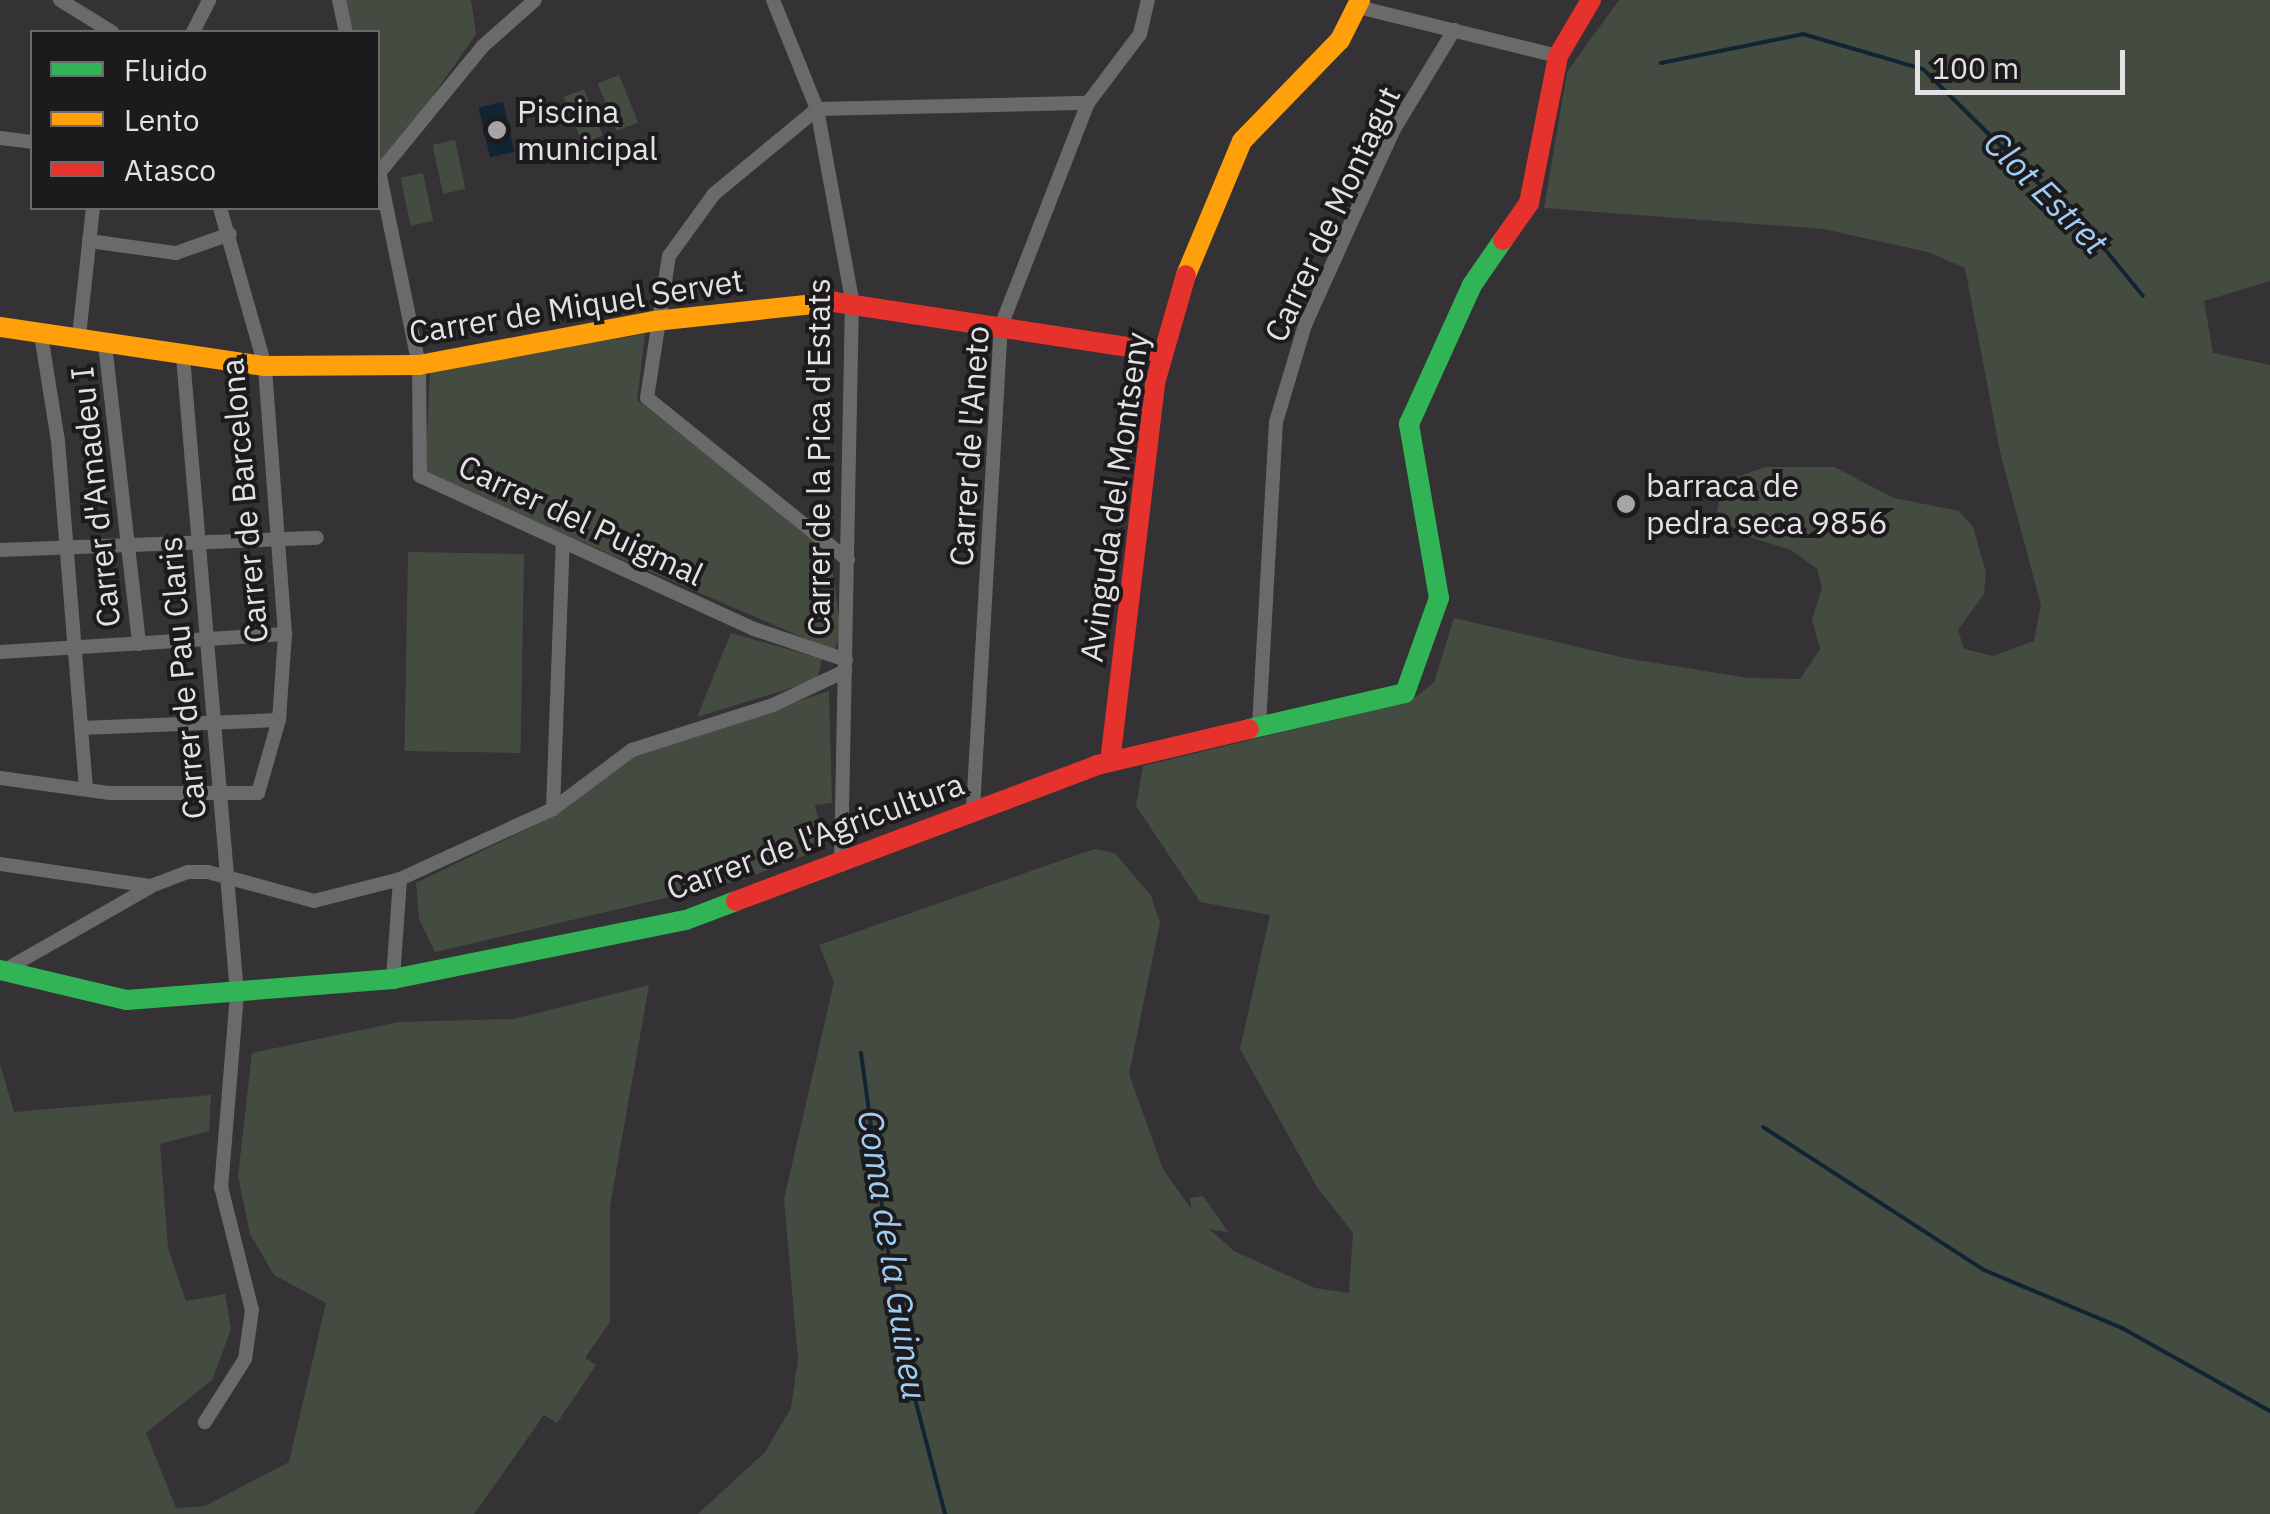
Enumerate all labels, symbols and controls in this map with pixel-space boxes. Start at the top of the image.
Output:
legend [30,30,380,210]
scale bar [1920,30,2130,92]
text: 100 m [1932,48,2019,87]
text: Fluido [124,50,208,89]
street label: Carrer de Montagut [1256,80,1408,348]
place label: Piscina municipal [517,93,658,168]
text: Lento [124,100,199,139]
marker: Piscina municipal [486,119,508,141]
water label: Clot Estret [1976,122,2116,262]
text: Atasco [124,150,216,189]
street label: Carrer de Miquel Servet [406,261,746,351]
street label: Carrer de la Pica d'Estats [799,278,837,636]
street label: Carrer de l'Aneto [941,324,997,568]
street label: Avinguda del Montseny [1072,330,1156,664]
street label: Carrer de Barcelona [212,357,276,645]
street label: Carrer d'Amadeu I [62,365,128,629]
street label: Carrer del Puigmal [452,446,710,594]
place label: barraca de pedra seca 9856 [1646,467,1888,542]
marker: barraca de pedra seca 9856 [1615,493,1637,515]
street label: Carrer de Pau Claris [151,535,213,821]
street label: Carrer de l'Agricultura [661,764,969,908]
water label: Coma de la Guineu [849,1107,937,1403]

